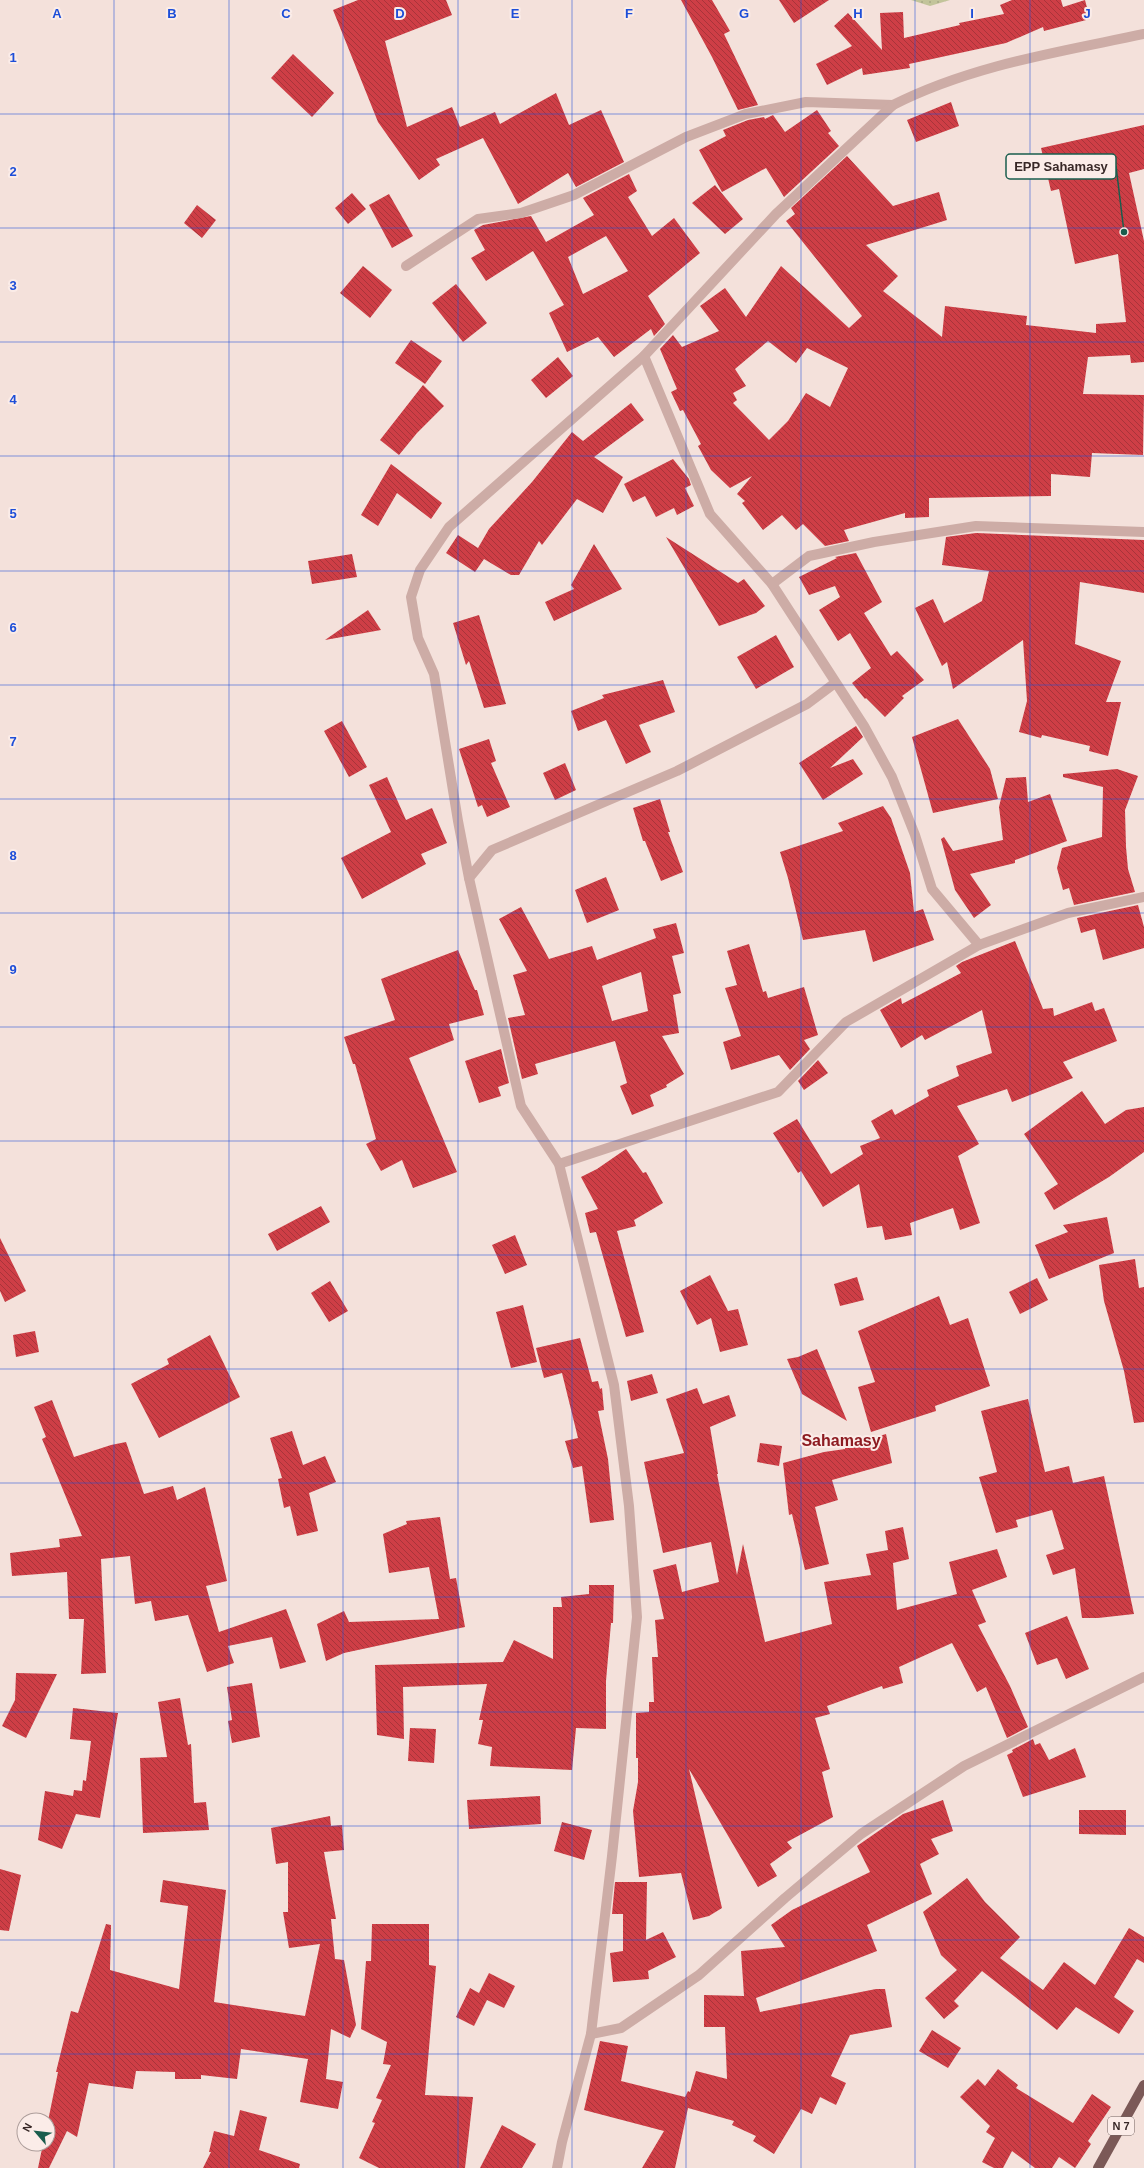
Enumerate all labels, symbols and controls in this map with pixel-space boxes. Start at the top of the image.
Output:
text: A [52,6,62,21]
text: B [167,6,177,21]
text: C [281,6,291,21]
text: D [395,6,405,21]
text: E [511,6,520,21]
text: F [625,6,633,21]
text: G [739,6,749,21]
text: H [853,6,863,21]
text: I [970,6,974,21]
text: J [1083,6,1091,21]
text: 1 [9,50,17,65]
callout: EPP Sahamasy [1006,154,1116,179]
text: EPP Sahamasy [1014,159,1109,174]
text: 2 [9,164,17,179]
text: 3 [9,278,17,293]
text: 4 [9,392,17,407]
text: 5 [9,506,17,521]
text: 6 [9,620,17,635]
text: 7 [9,734,17,749]
text: 8 [9,848,17,863]
text: 9 [9,962,17,977]
district label: Sahamasy [801,1432,881,1449]
north arrow [16,2112,56,2152]
road number: N 7 [1108,2117,1134,2135]
text: N [20,2121,34,2134]

